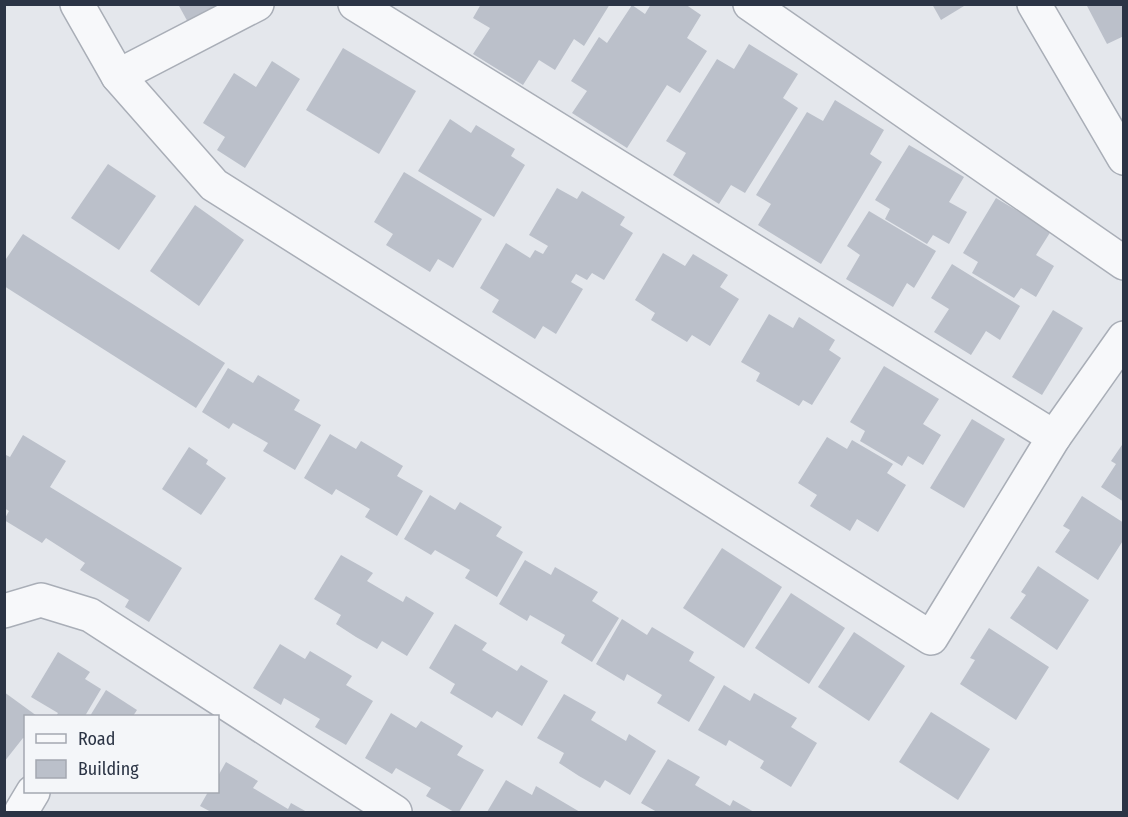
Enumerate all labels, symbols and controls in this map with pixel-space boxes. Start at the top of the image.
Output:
legend [24,715,219,793]
text: Road [78,728,115,750]
text: Building [78,758,139,780]

